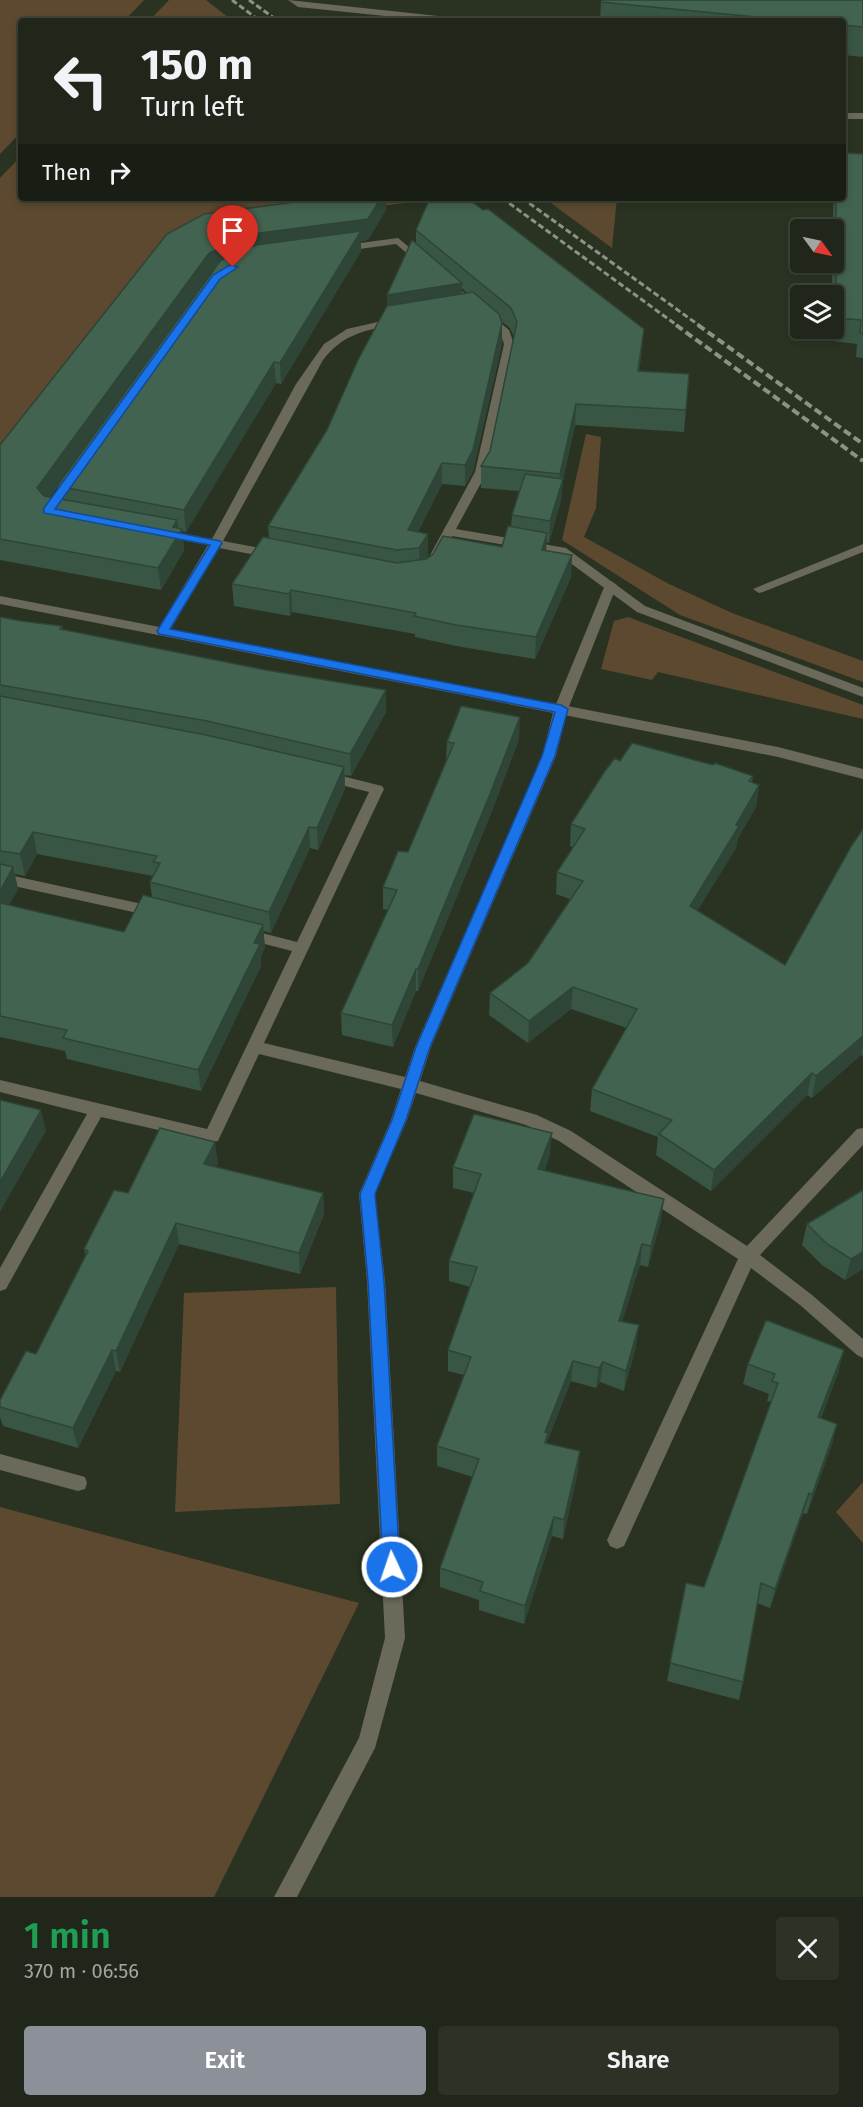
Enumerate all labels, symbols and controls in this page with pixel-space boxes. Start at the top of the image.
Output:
text: 150 m [141,40,253,90]
icon: left [42,42,120,120]
text: Turn left [141,91,244,123]
icon: right [103,156,136,189]
text: Then [42,159,91,186]
pin [207,205,258,267]
icon: arrive [216,214,249,247]
north arrow [790,219,844,273]
map controls [790,219,844,339]
button: layers [790,285,844,339]
position arrow [360,1535,424,1599]
text: 1 min [24,1914,111,1958]
button: close [776,1917,839,1980]
text: 370 m · 06:56 [24,1959,139,1983]
button: Exit [24,2026,426,2095]
button: Share [438,2026,839,2095]

